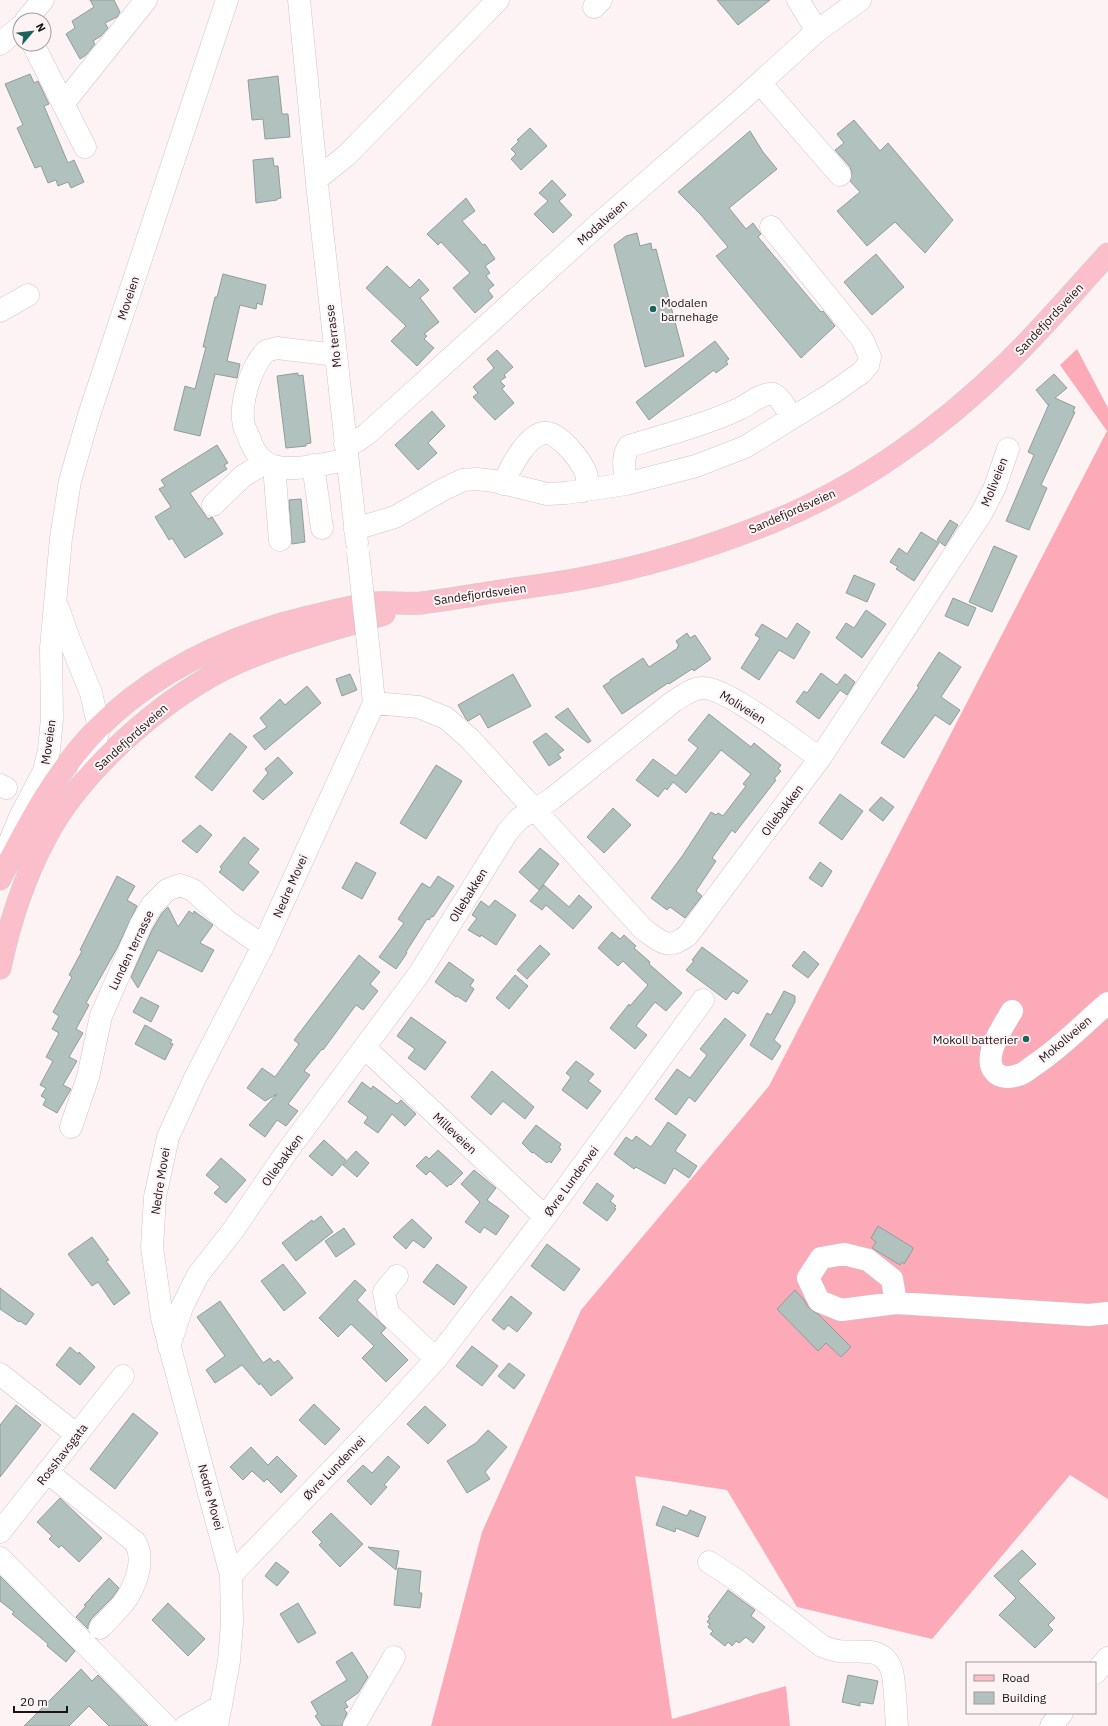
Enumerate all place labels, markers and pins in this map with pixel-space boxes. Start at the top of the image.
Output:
place label: Modalen barnehage [661,295,719,324]
marker: Modalen barnehage [648,304,658,314]
place label: Mokoll batterier [933,1032,1019,1047]
marker: Mokoll batterier [1021,1034,1031,1044]

